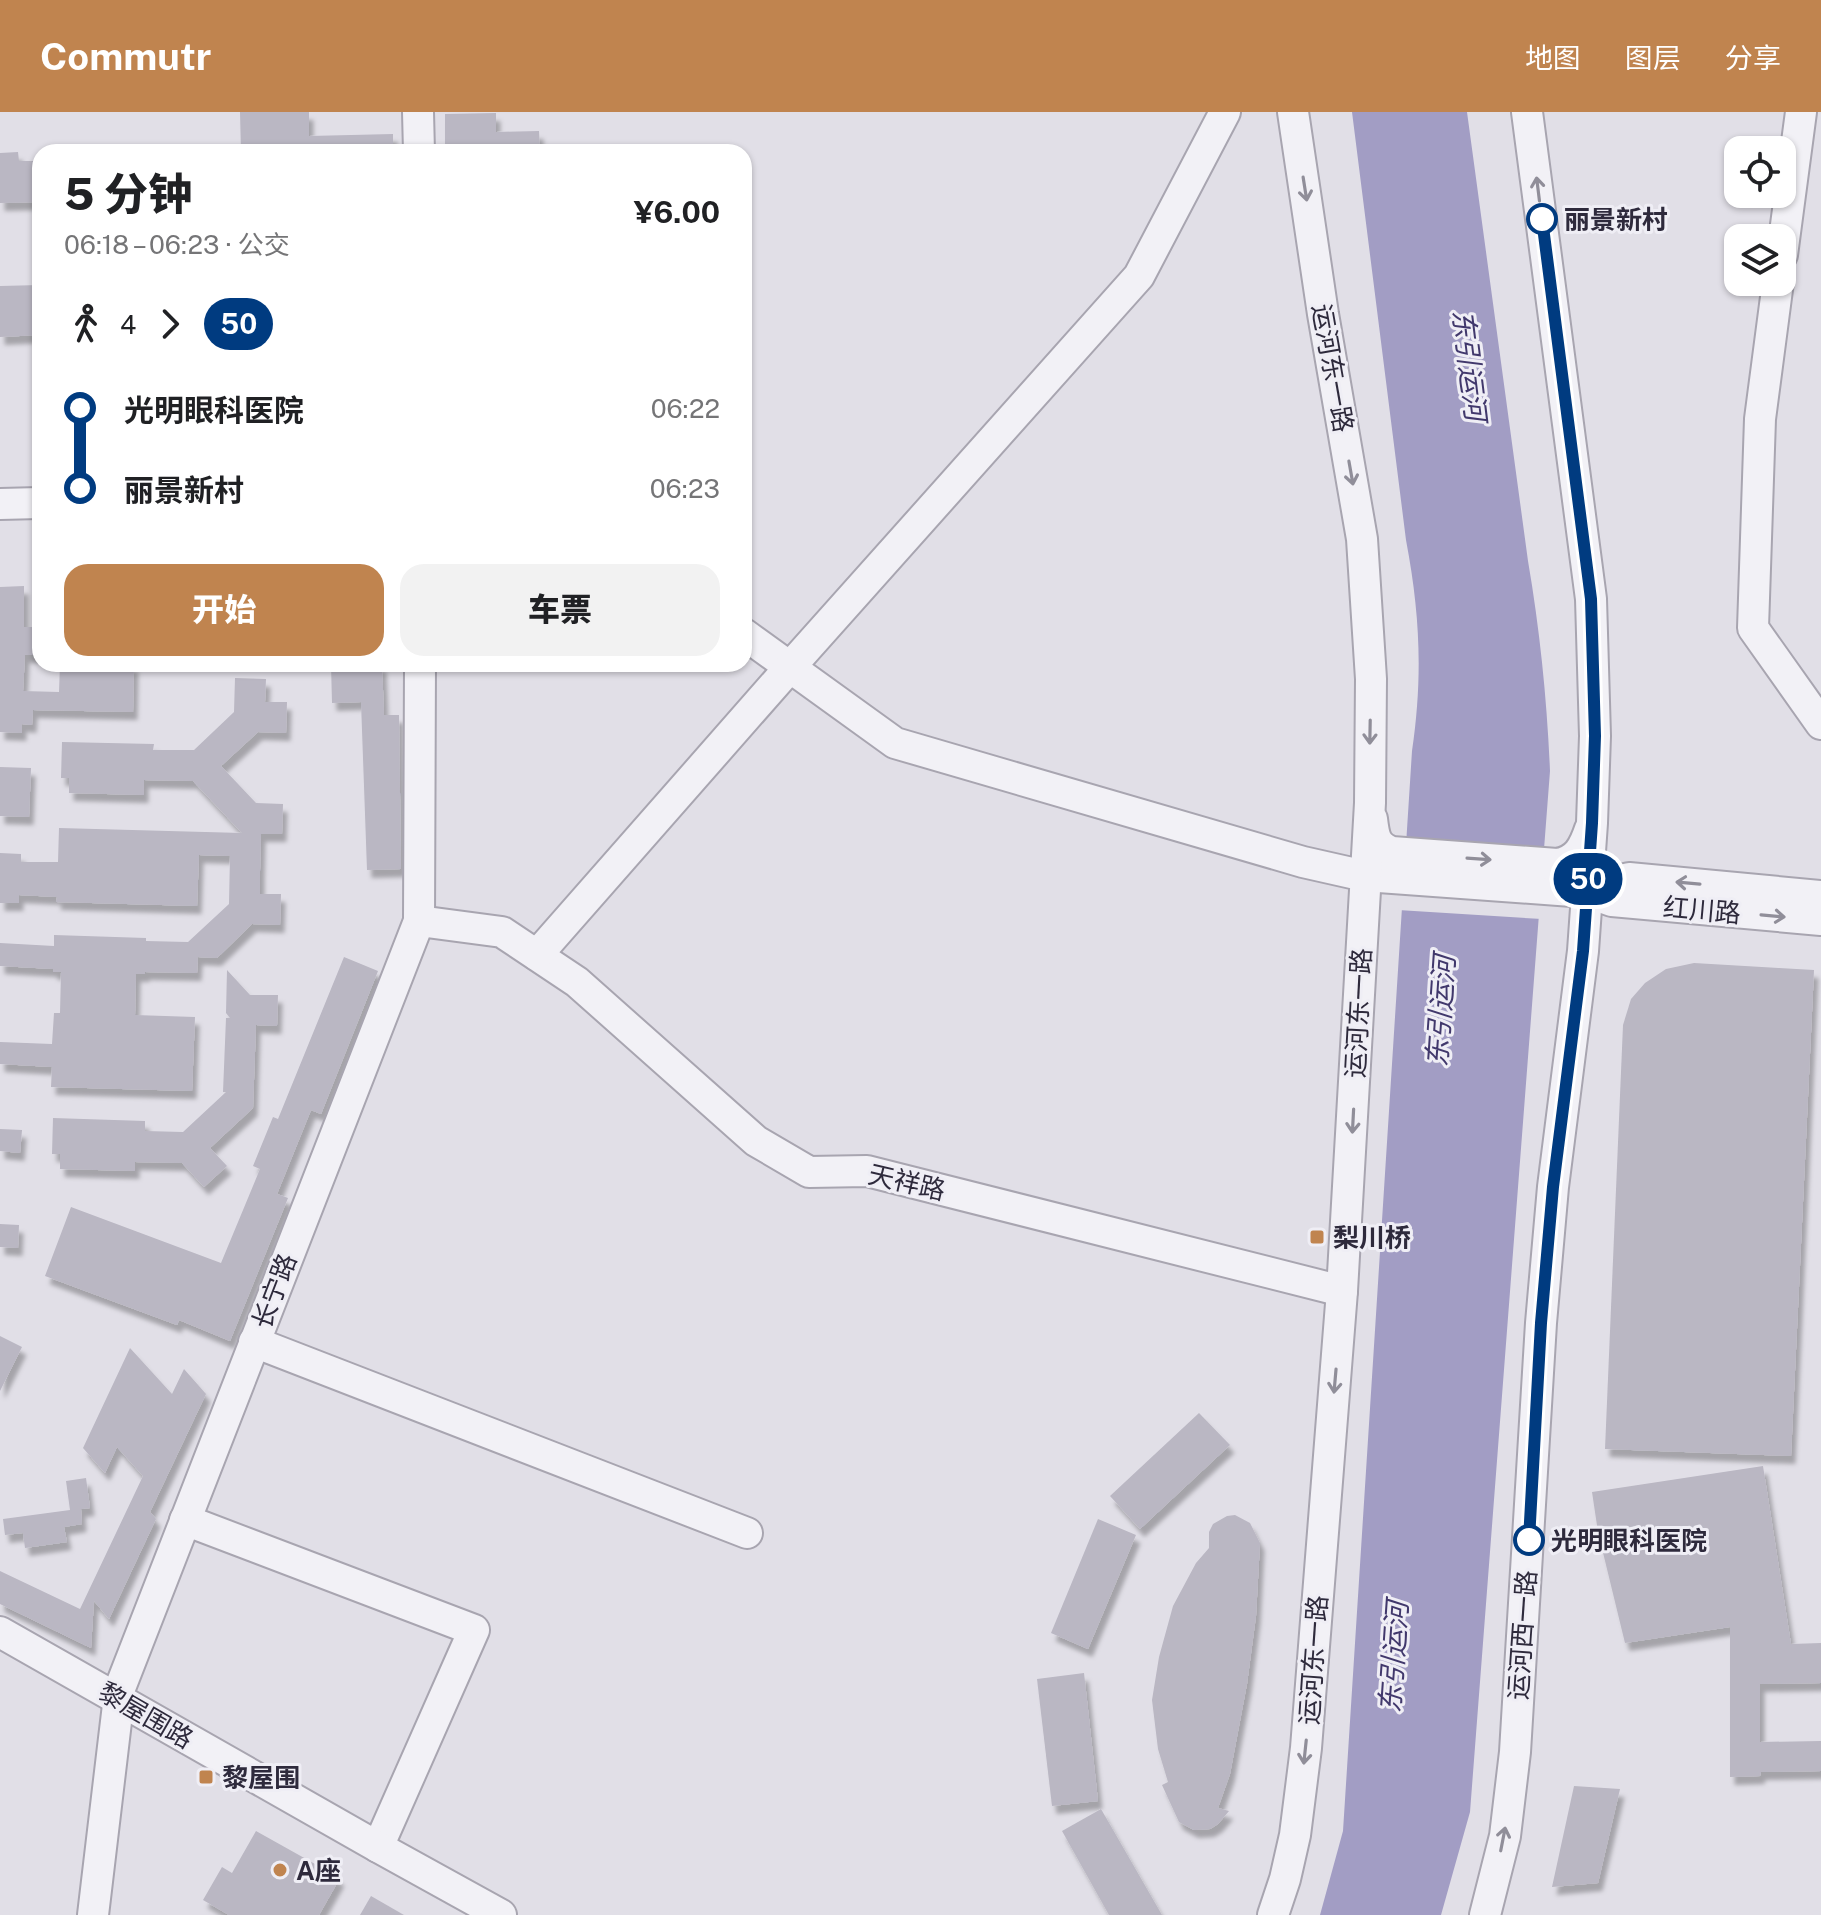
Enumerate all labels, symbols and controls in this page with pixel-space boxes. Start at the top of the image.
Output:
text: Commutr [40,34,211,79]
text: 地图 [1525,41,1581,74]
text: 图层 [1625,41,1681,74]
text: 分享 [1725,41,1781,74]
map controls [1724,136,1796,296]
button: locate [1724,136,1796,208]
text: 5 分钟 [64,168,192,220]
one-way arrow [1298,176,1313,201]
one-way arrow [1530,177,1545,202]
text: ¥6.00 [634,194,720,230]
marker: 丽景新村 [1527,204,1557,234]
place label: 丽景新村 [1564,204,1668,235]
button: layers [1724,224,1796,296]
text: 06:18 – 06:23 · 公交 [64,229,290,260]
street label: 运河东一路 [1306,301,1360,435]
icon: walk [64,302,108,346]
icon: forward [148,302,192,346]
text: 50 [220,307,257,340]
water label: 东引运河 [1447,307,1494,428]
text: 4 [120,309,136,340]
text: 光明眼科医院 [124,392,304,428]
text: 06:22 [651,393,720,424]
one-way arrow [1344,460,1359,486]
text: 丽景新村 [124,472,244,508]
text: 06:23 [650,473,720,504]
button: 开始 [64,564,384,656]
button: 车票 [400,564,720,656]
one-way arrow [1362,718,1378,745]
one-way arrow [1465,852,1492,867]
line badge: 50 [1552,853,1624,905]
text: 50 [1570,862,1606,895]
one-way arrow [1675,875,1702,890]
street label: 红川路 [1662,891,1742,929]
one-way arrow [1759,908,1786,923]
street label: 运河东一路 [1339,947,1377,1079]
water label: 东引运河 [1420,949,1461,1068]
one-way arrow [1345,1107,1360,1134]
street label: 天祥路 [866,1158,948,1206]
place label: 梨川桥 [1333,1222,1411,1253]
marker: 梨川桥 [1308,1228,1326,1246]
street label: 长宁路 [246,1249,302,1333]
one-way arrow [1327,1367,1342,1394]
marker: 光明眼科医院 [1514,1525,1544,1555]
place label: 光明眼科医院 [1551,1525,1707,1556]
street label: 运河西一路 [1502,1569,1542,1701]
street label: 运河东一路 [1293,1594,1333,1726]
water label: 东引运河 [1373,1595,1414,1714]
street label: 黎屋围路 [93,1676,199,1754]
one-way arrow [1298,1738,1313,1764]
place label: 黎屋围 [222,1762,300,1793]
marker: 黎屋围 [197,1768,215,1786]
one-way arrow [1496,1827,1511,1853]
place label: A座 [296,1855,341,1886]
marker: A座 [271,1861,289,1879]

